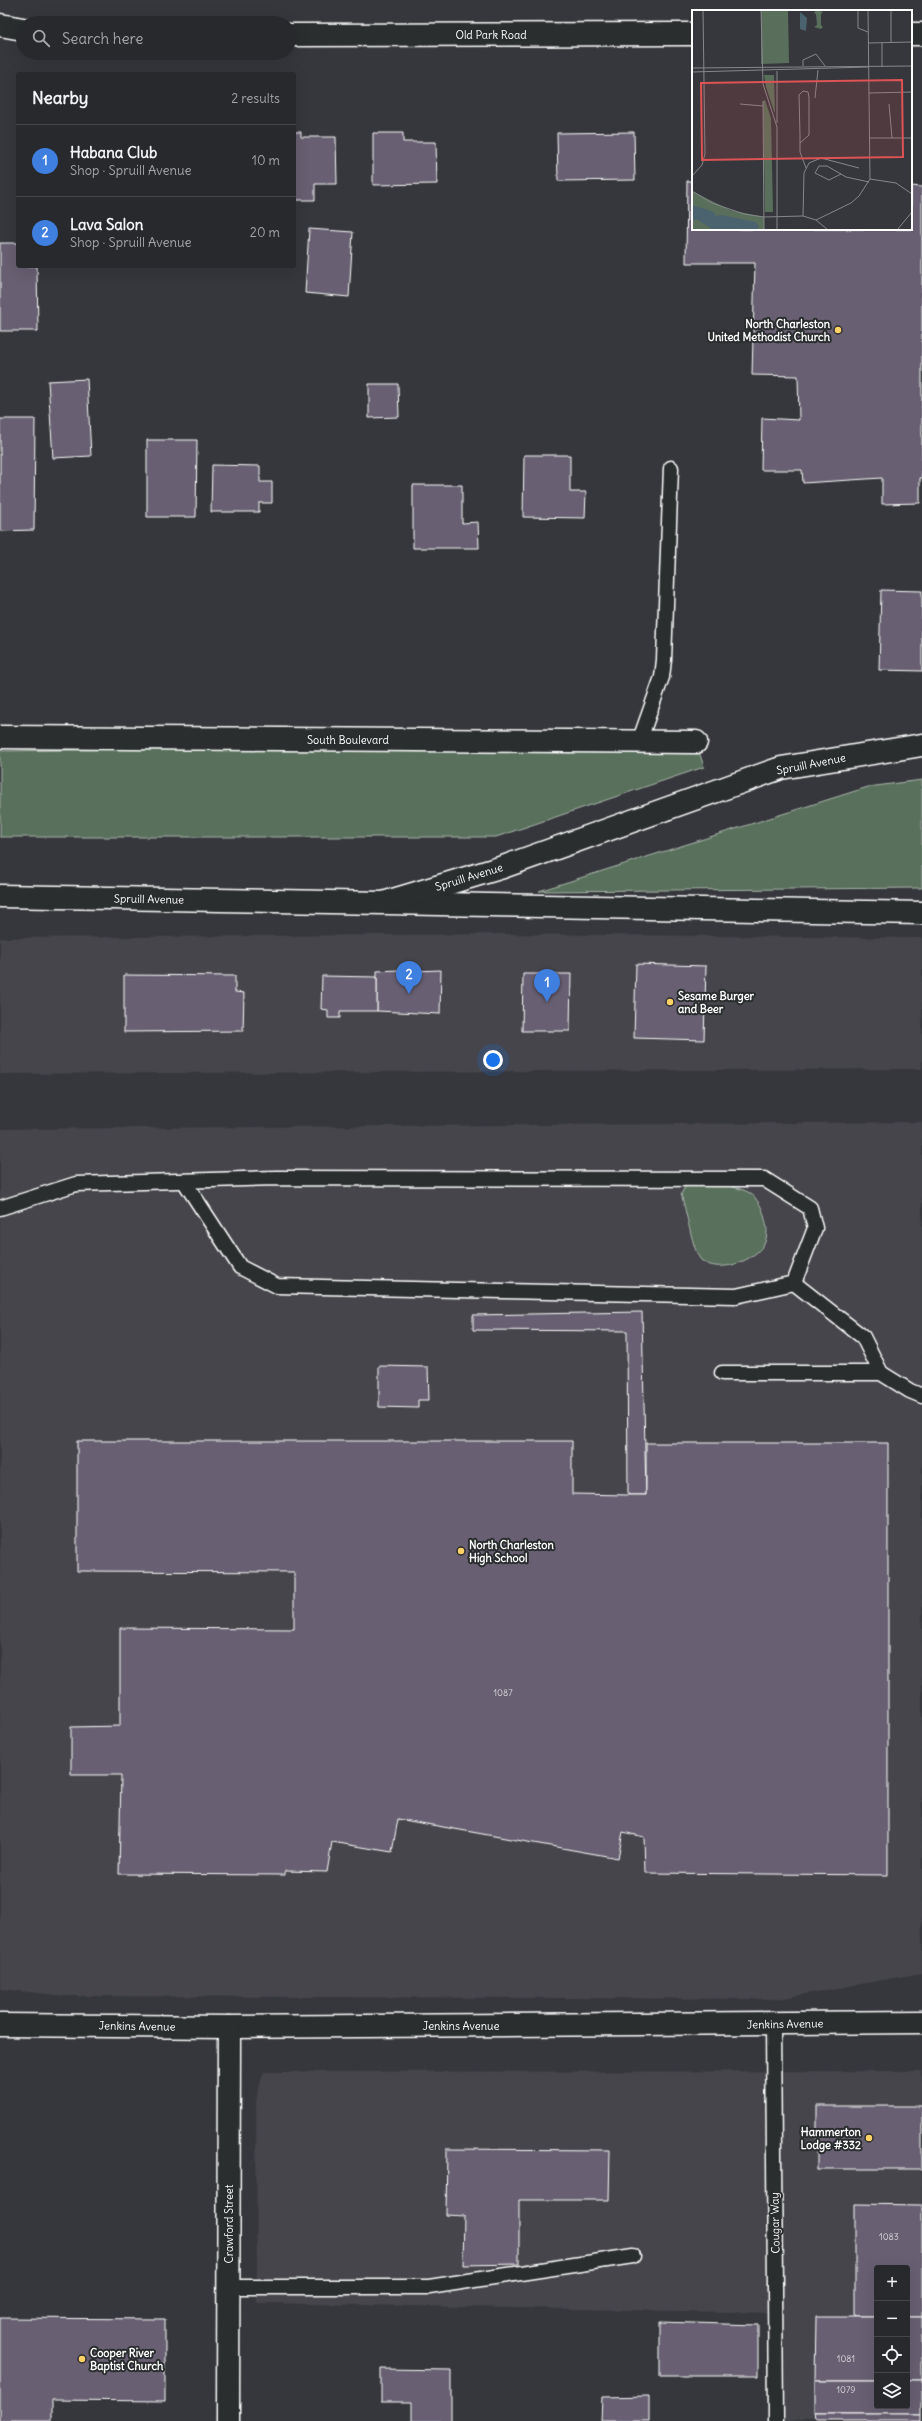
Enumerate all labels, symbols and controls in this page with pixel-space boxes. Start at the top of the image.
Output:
inset map [692,10,912,230]
search box [16,16,296,60]
icon: search [30,27,52,49]
street label: Old Park Road [455,28,527,42]
text: Search here [62,29,143,48]
text: Nearby [32,87,88,109]
text: 2 results [231,90,280,107]
text: Habana Club [70,143,157,162]
text: 1 [42,152,48,169]
text: 10 m [252,152,280,169]
text: Shop · Spruill Avenue [70,162,191,179]
text: Lava Salon [70,215,143,234]
text: 2 [41,224,49,241]
text: 20 m [250,224,280,241]
text: Shop · Spruill Avenue [70,234,191,251]
place label: North Charleston United Methodist Church [708,317,831,344]
marker: North Charleston United Methodist Church [833,325,843,335]
street label: South Boulevard [307,733,390,747]
street label: Spruill Avenue [775,750,847,778]
street label: Spruill Avenue [433,860,505,894]
street label: Spruill Avenue [114,891,184,907]
pin: 2 [396,961,422,994]
pin: 1 [534,969,560,1002]
place label: Sesame Burger and Beer [678,989,755,1016]
marker: Sesame Burger and Beer [665,997,675,1007]
your location [483,1050,503,1070]
place label: North Charleston High School [469,1538,554,1566]
marker: North Charleston High School [456,1546,466,1556]
house number: 1087 [493,1687,513,1698]
street label: Jenkins Avenue [746,2016,824,2032]
street label: Jenkins Avenue [98,2018,176,2034]
street label: Jenkins Avenue [423,2019,499,2033]
place label: Hammerton Lodge #332 [800,2125,862,2153]
marker: Hammerton Lodge #332 [864,2133,874,2143]
street label: Crawford Street [222,2184,236,2263]
street label: Cougar Way [767,2192,783,2254]
house number: 1083 [879,2231,899,2242]
map controls [874,2265,910,2409]
button: + [874,2265,910,2301]
button: − [874,2301,910,2337]
button: locate [874,2337,910,2373]
place label: Cooper River Baptist Church [90,2346,164,2374]
house number: 1081 [837,2353,855,2364]
marker: Cooper River Baptist Church [77,2354,87,2364]
button: layers [874,2373,910,2409]
house number: 1079 [837,2384,855,2395]

